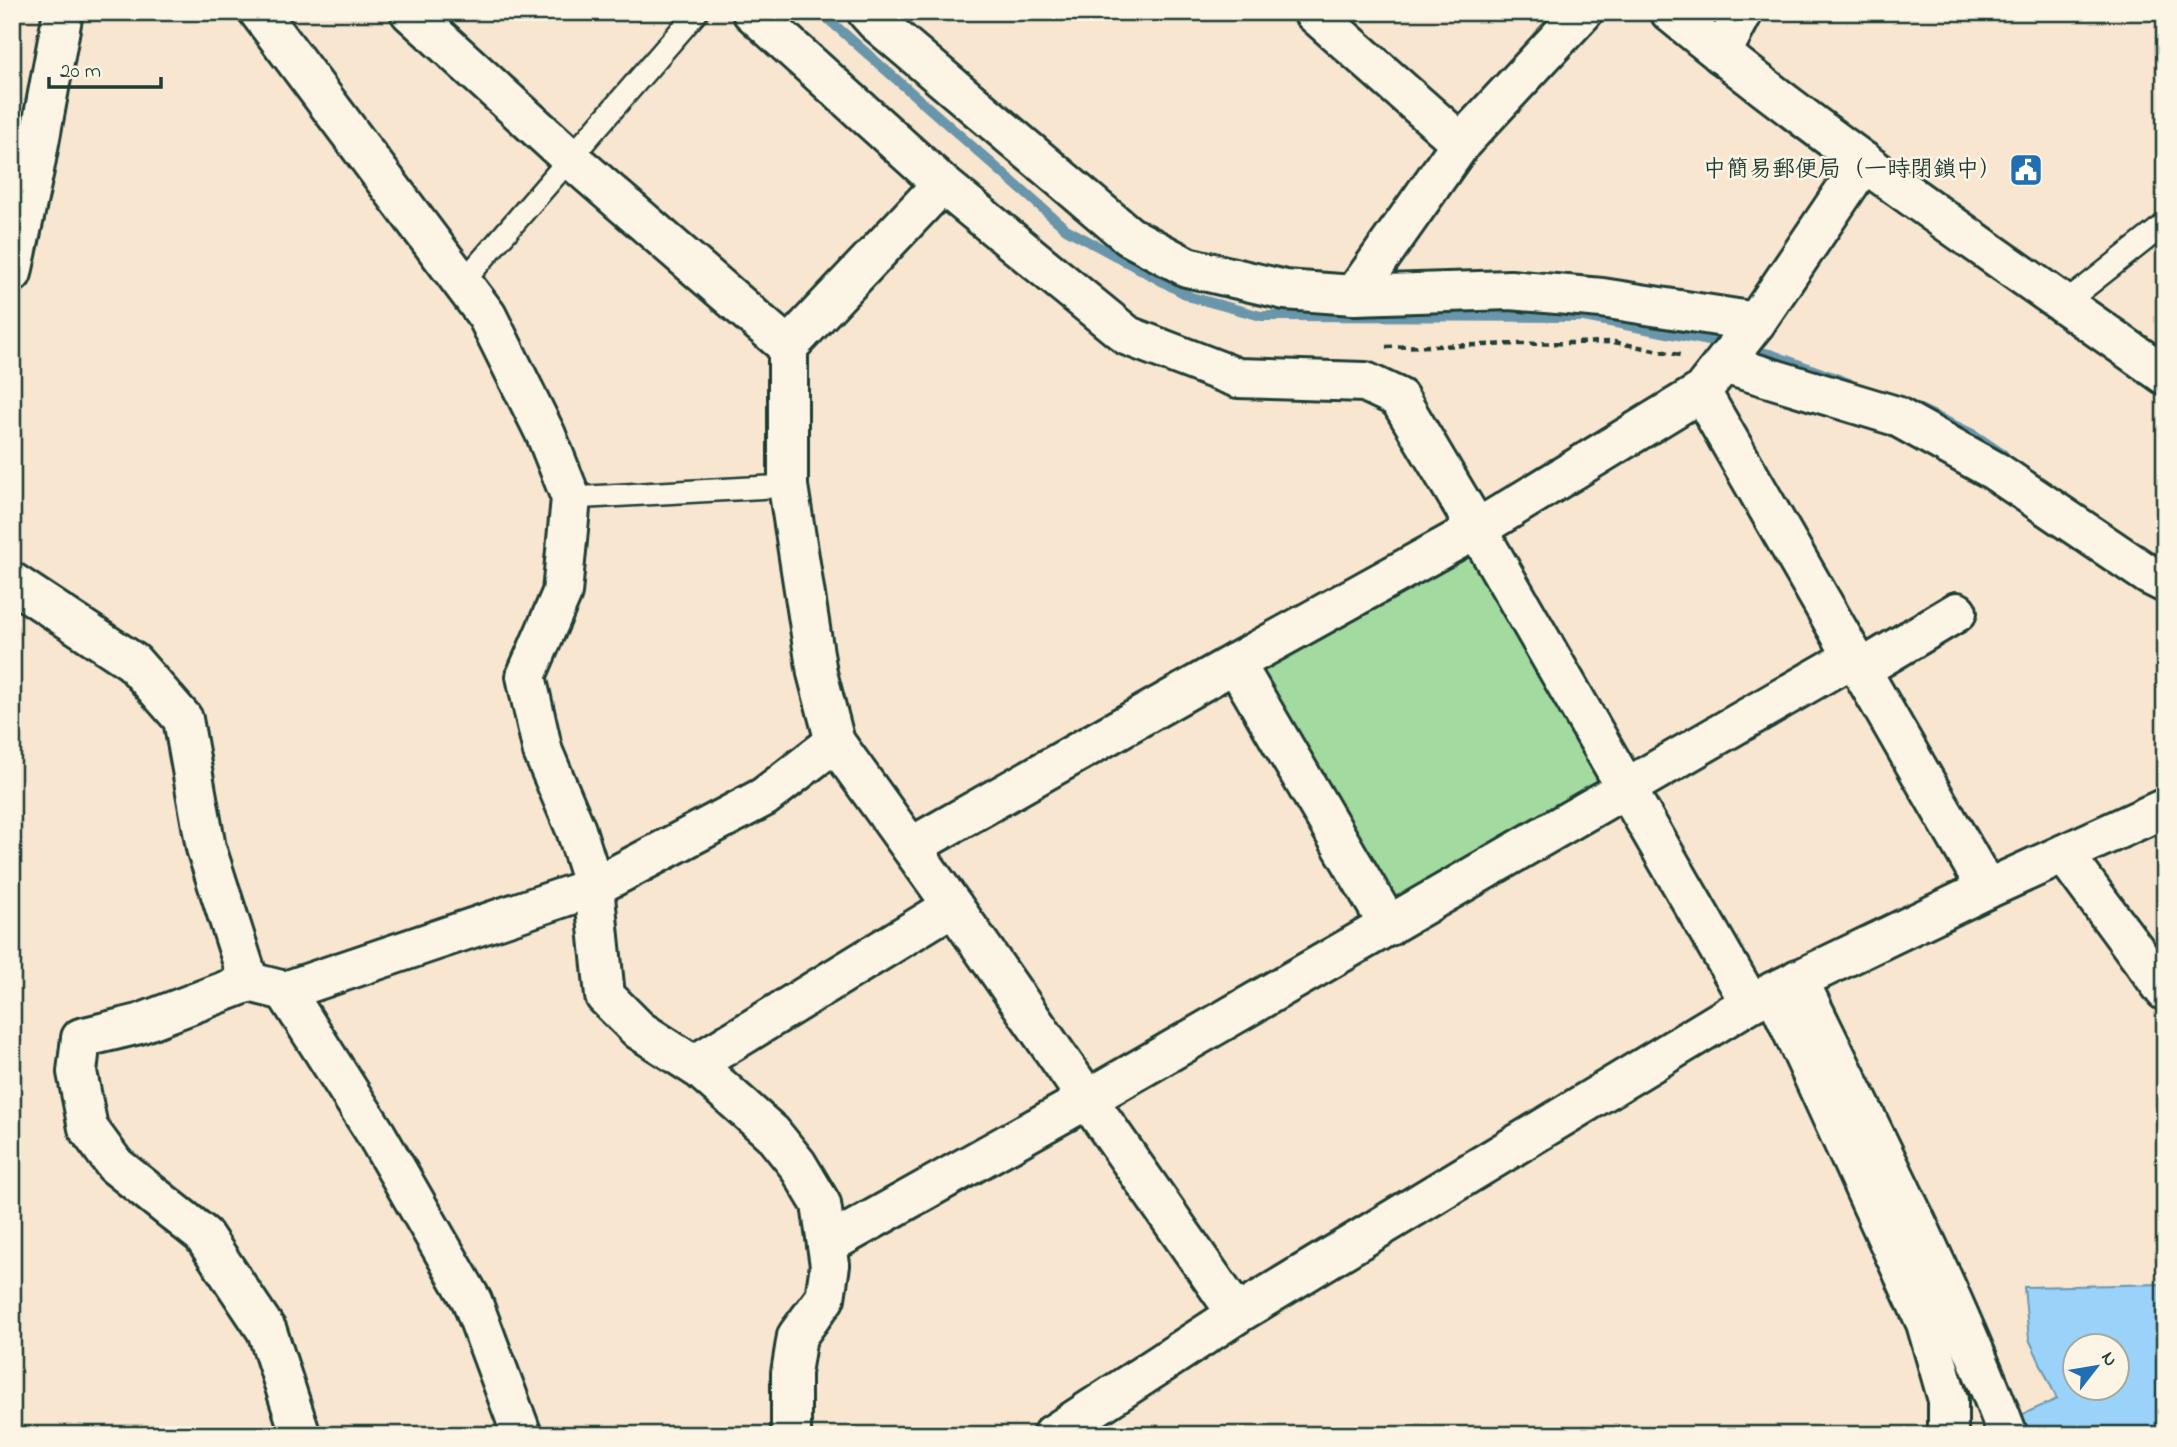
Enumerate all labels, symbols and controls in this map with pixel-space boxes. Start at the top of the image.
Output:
scale bar [49,46,161,90]
text: 20 m [60,57,101,87]
public building icon: 中簡易郵便局（一時閉鎖中） [2007,151,2045,189]
place label: 中簡易郵便局（一時閉鎖中） [1703,154,2002,187]
north arrow [2062,1332,2132,1402]
text: N [2094,1347,2123,1372]

